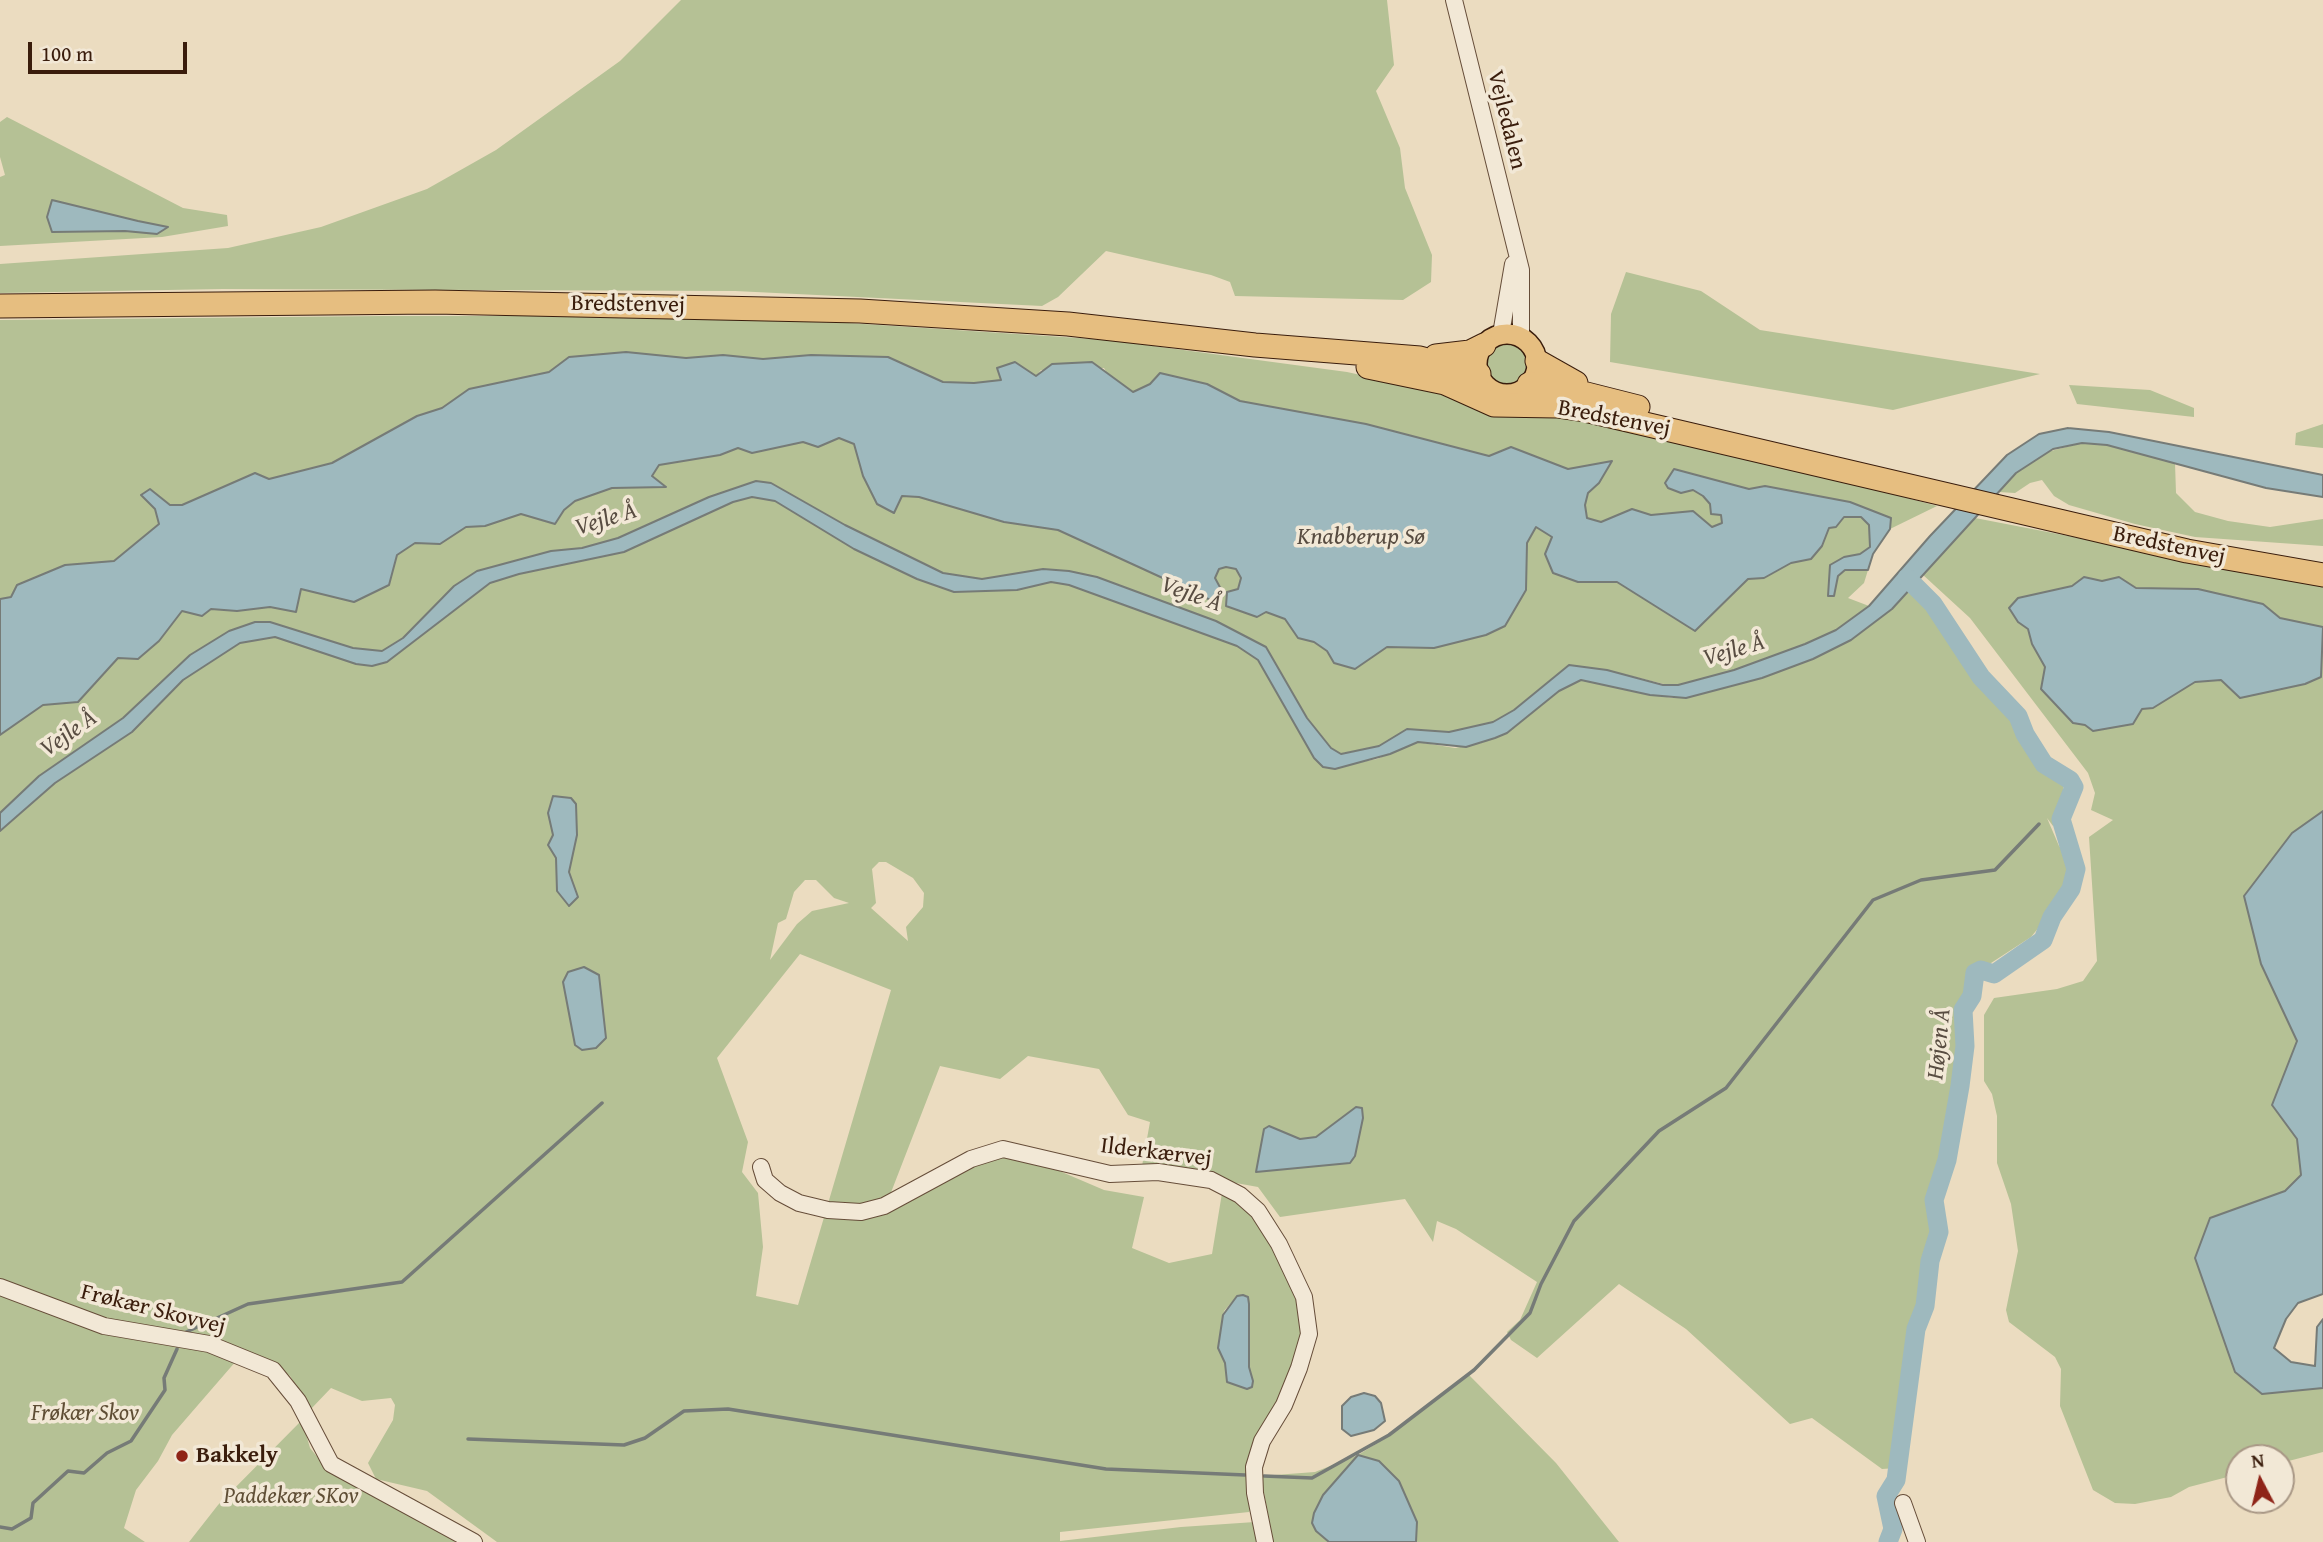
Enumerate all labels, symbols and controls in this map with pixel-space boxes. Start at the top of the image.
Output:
scale bar [32,28,191,72]
text: 100 m [41,38,93,69]
street label: Vejledalen [1480,68,1532,172]
street label: Bredstenvej [571,290,685,320]
street label: Bredstenvej [1555,395,1673,443]
water label: Vejle Å [572,497,640,543]
street label: Bredstenvej [2110,521,2228,571]
water label: Knabberup Sø [1297,524,1425,552]
water label: Vejle Å [1156,571,1226,619]
water label: Vejle Å [1700,628,1768,674]
water label: Vejle Å [35,704,103,764]
water label: Højen Å [1922,1007,1958,1081]
street label: Ilderkærvej [1099,1133,1213,1173]
street label: Frøkær Skovvej [78,1279,228,1341]
park label: Frøkær Skov [31,1400,139,1428]
place label: Bakkely [196,1442,278,1470]
north arrow [2225,1444,2295,1514]
text: N [2250,1445,2266,1475]
marker: Bakkely [174,1448,190,1464]
park label: Paddekær SKov [224,1483,358,1511]

